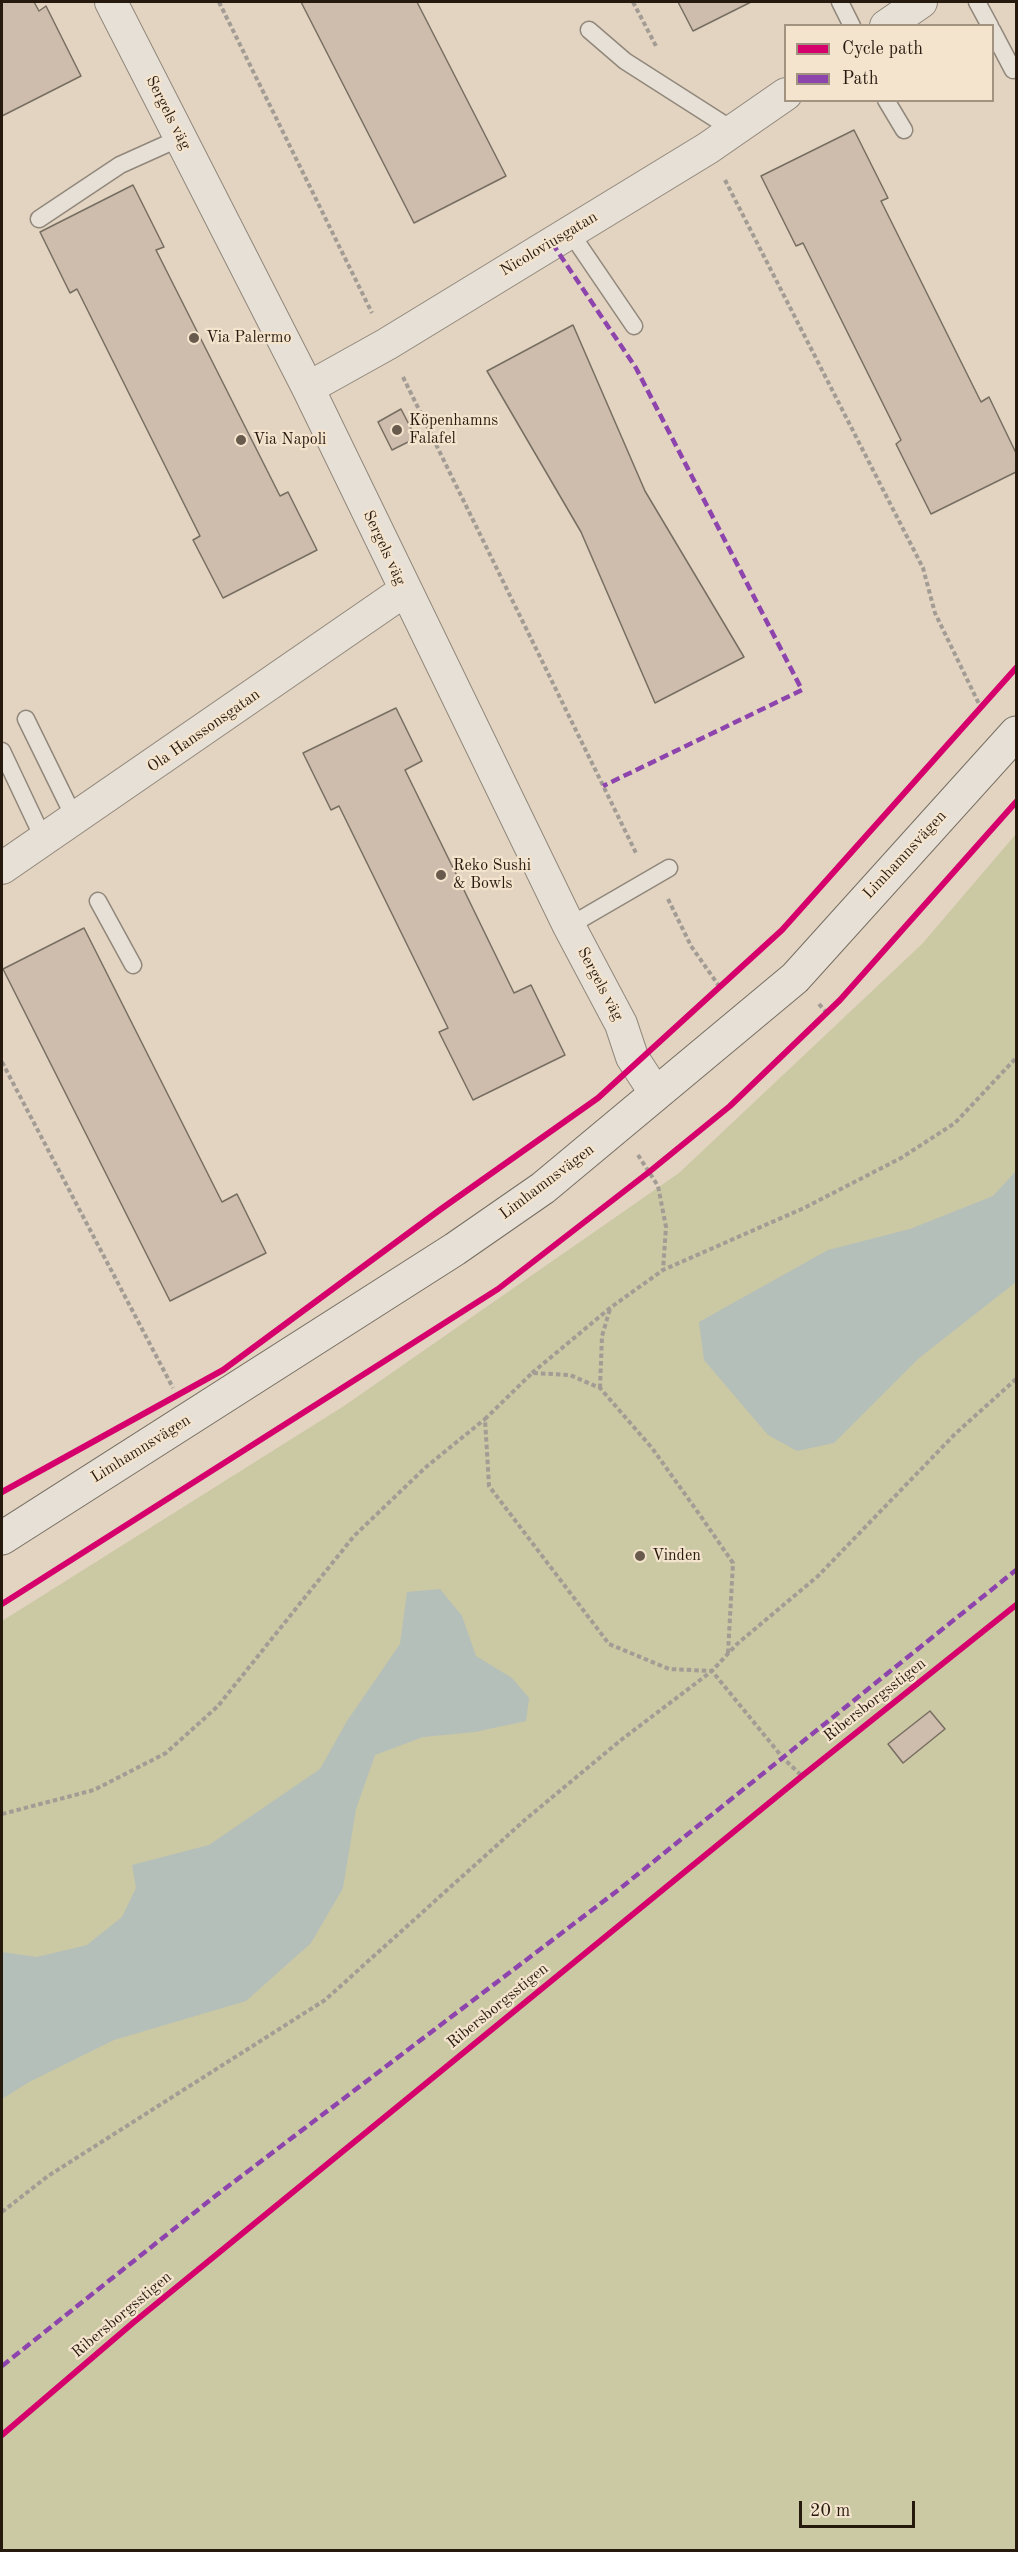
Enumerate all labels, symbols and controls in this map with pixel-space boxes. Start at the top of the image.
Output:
legend [784,24,994,102]
text: Cycle path [842,40,923,58]
text: Path [842,70,878,88]
street label: Sergels väg [141,73,195,153]
street label: Nicoloviusgatan [497,207,601,281]
place label: Via Palermo [206,328,291,348]
marker: Via Palermo [187,331,201,345]
place label: Köpenhamns Falafel [409,411,498,449]
marker: Köpenhamns Falafel [390,423,404,437]
place label: Via Napoli [253,430,326,450]
marker: Via Napoli [234,433,248,447]
street label: Sergels väg [358,507,410,589]
street label: Ola Hanssonsgatan [144,685,264,777]
street label: Limhamnsvägen [859,807,951,903]
place label: Reko Sushi & Bowls [453,856,531,894]
marker: Reko Sushi & Bowls [434,868,448,882]
street label: Sergels väg [573,944,627,1024]
street label: Limhamnsvägen [496,1140,598,1224]
street label: Limhamnsvägen [88,1411,194,1487]
place label: Vinden [652,1546,701,1566]
marker: Vinden [633,1549,647,1563]
street label: Ribersborgsstigen [820,1654,930,1746]
street label: Ribersborgsstigen [444,1959,552,2053]
street label: Ribersborgsstigen [68,2268,176,2362]
scale bar [802,2489,918,2527]
text: 20 m [810,2502,850,2520]

